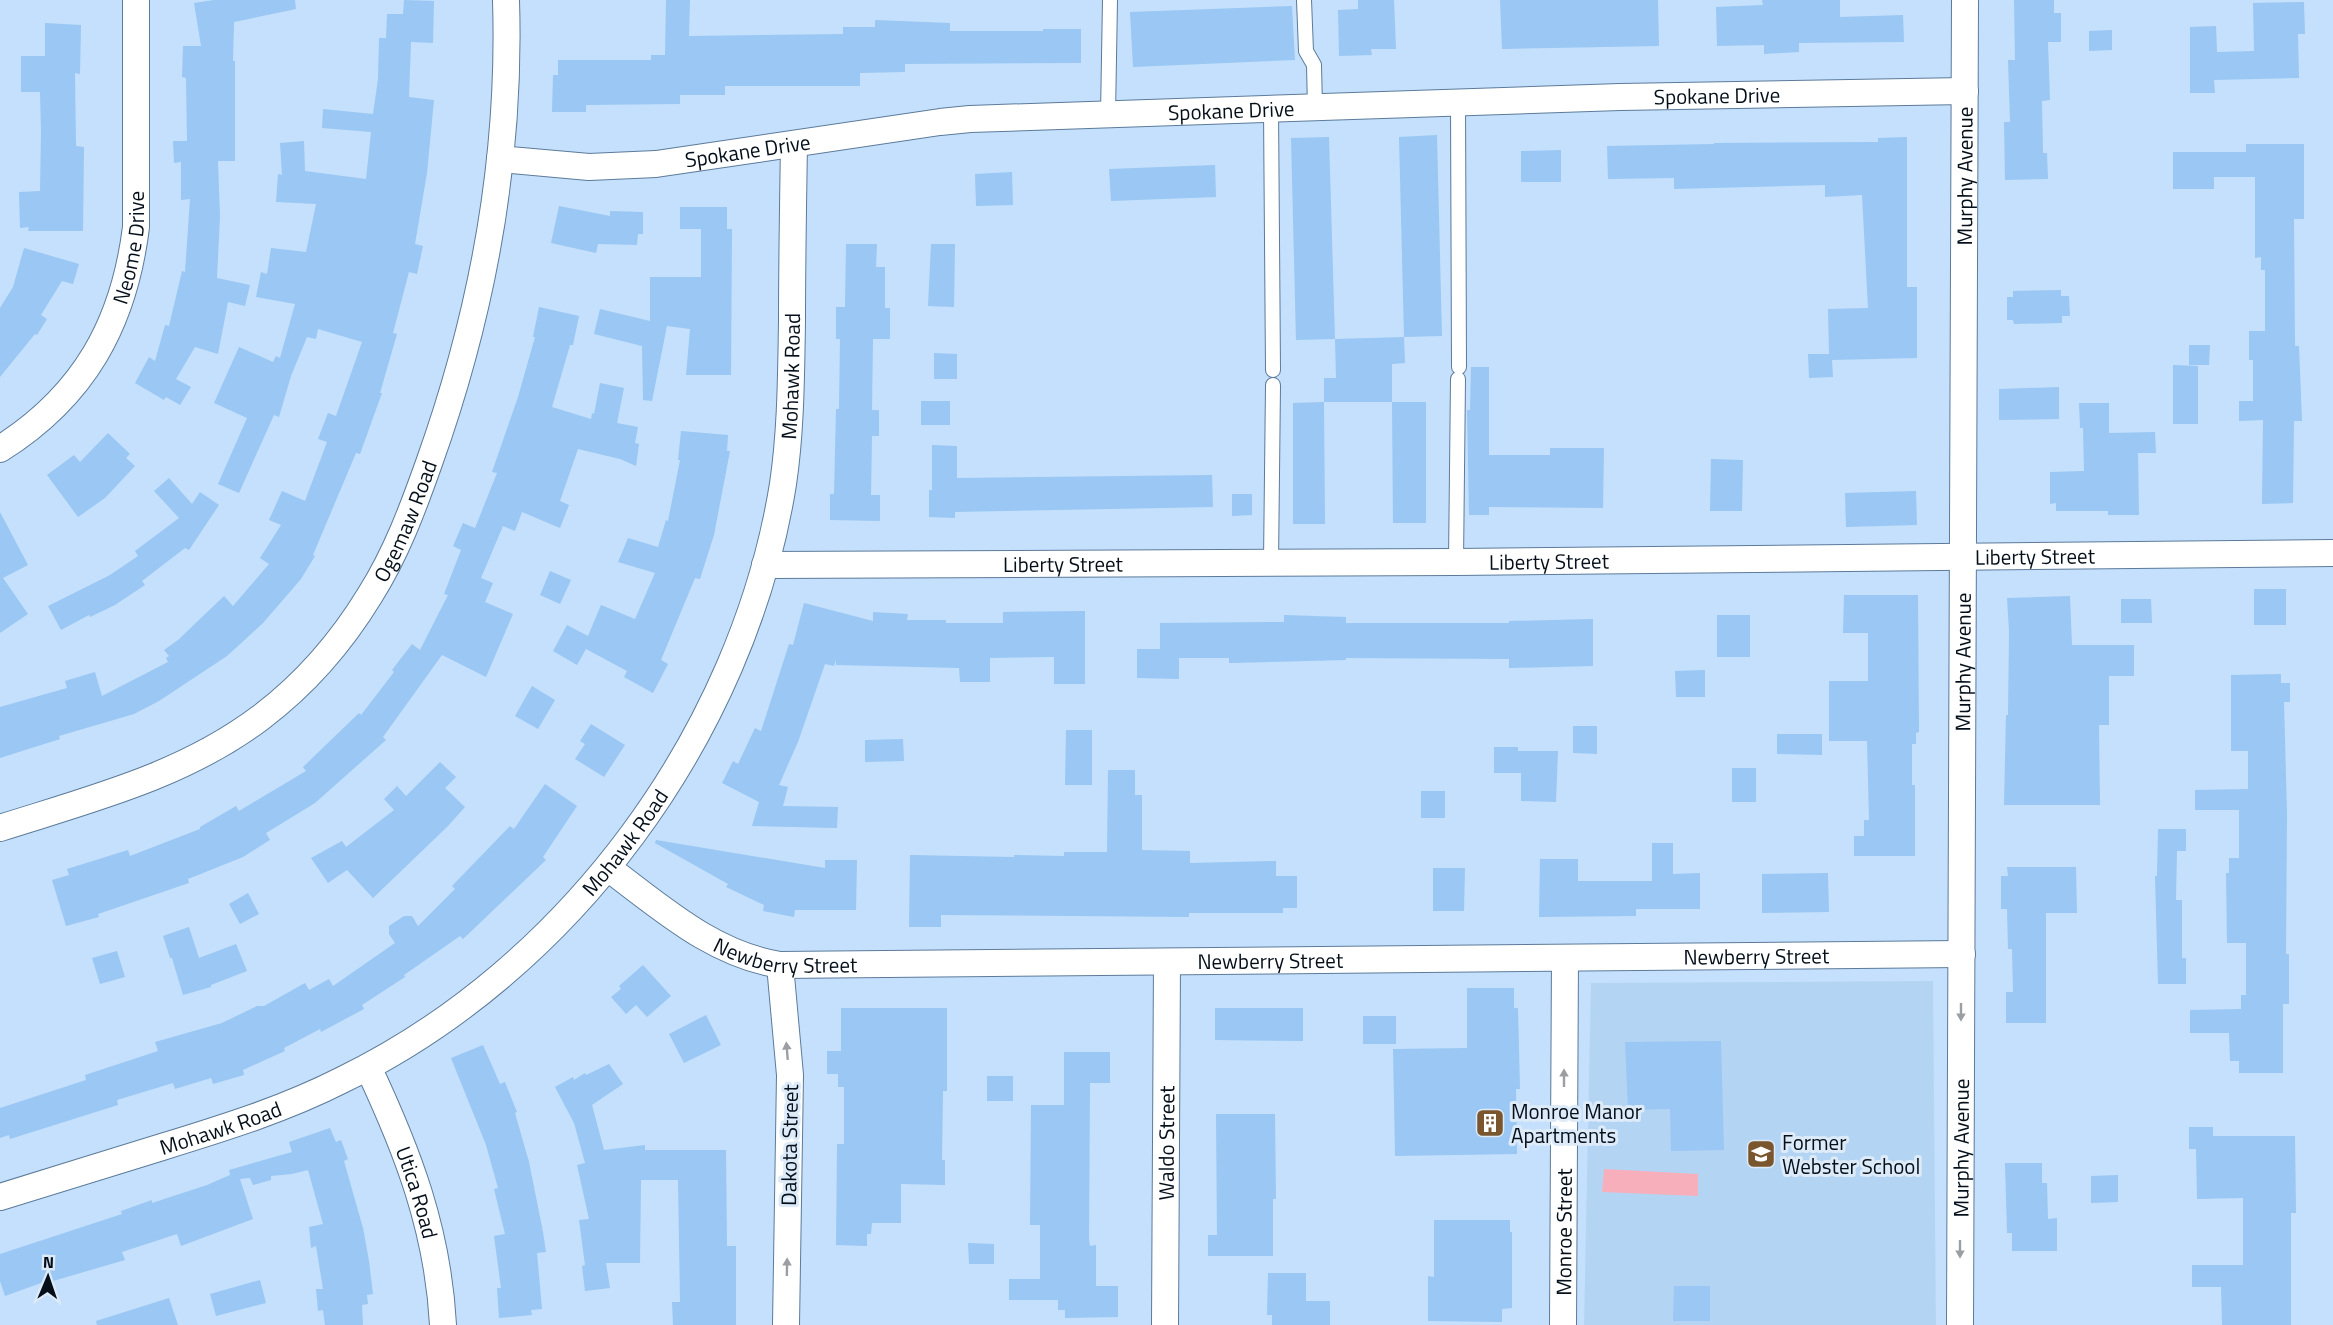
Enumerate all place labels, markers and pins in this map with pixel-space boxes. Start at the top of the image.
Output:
place label: Monroe Manor Apartments [1511,1095,1642,1151]
building icon: Monroe Manor Apartments [1474,1107,1506,1139]
place label: Former Webster School [1782,1126,1920,1182]
school or university icon: Former Webster School [1745,1138,1777,1170]

